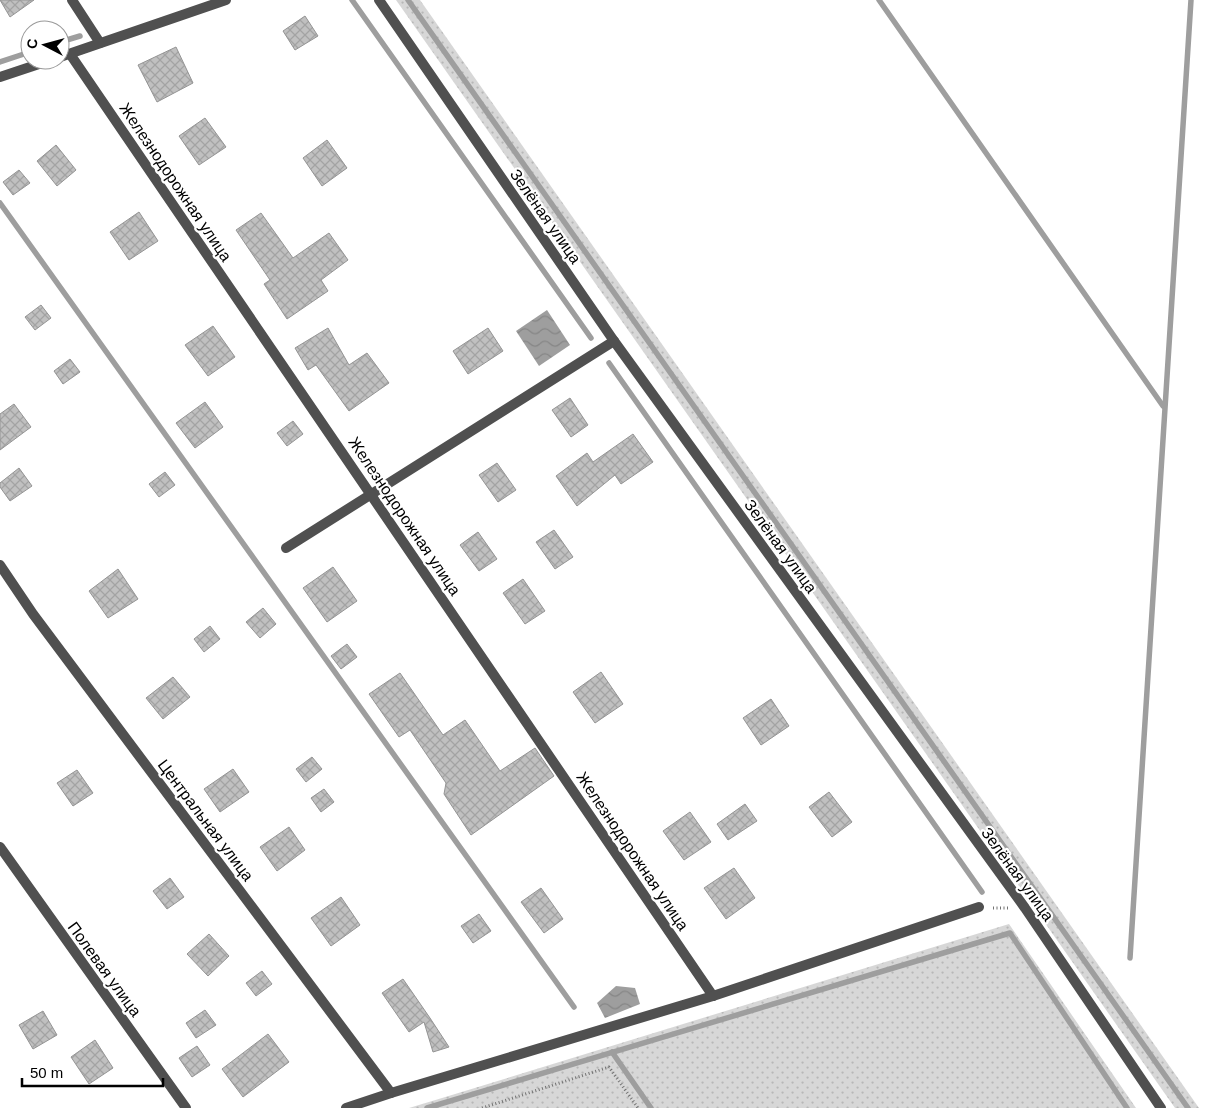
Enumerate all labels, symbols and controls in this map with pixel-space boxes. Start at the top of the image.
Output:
north arrow [20,20,70,70]
text: С [24,38,41,50]
street label: Железнодорожная улица [116,100,235,265]
street label: Зелёная улица [507,166,584,267]
street label: Железнодорожная улица [345,434,464,599]
street label: Зелёная улица [741,496,820,596]
street label: Центральная улица [155,756,257,884]
street label: Железнодорожная улица [573,769,692,934]
street label: Зелёная улица [978,824,1057,924]
street label: Полевая улица [65,919,145,1020]
scale bar [22,1056,164,1088]
text: 50 m [30,1064,63,1081]

